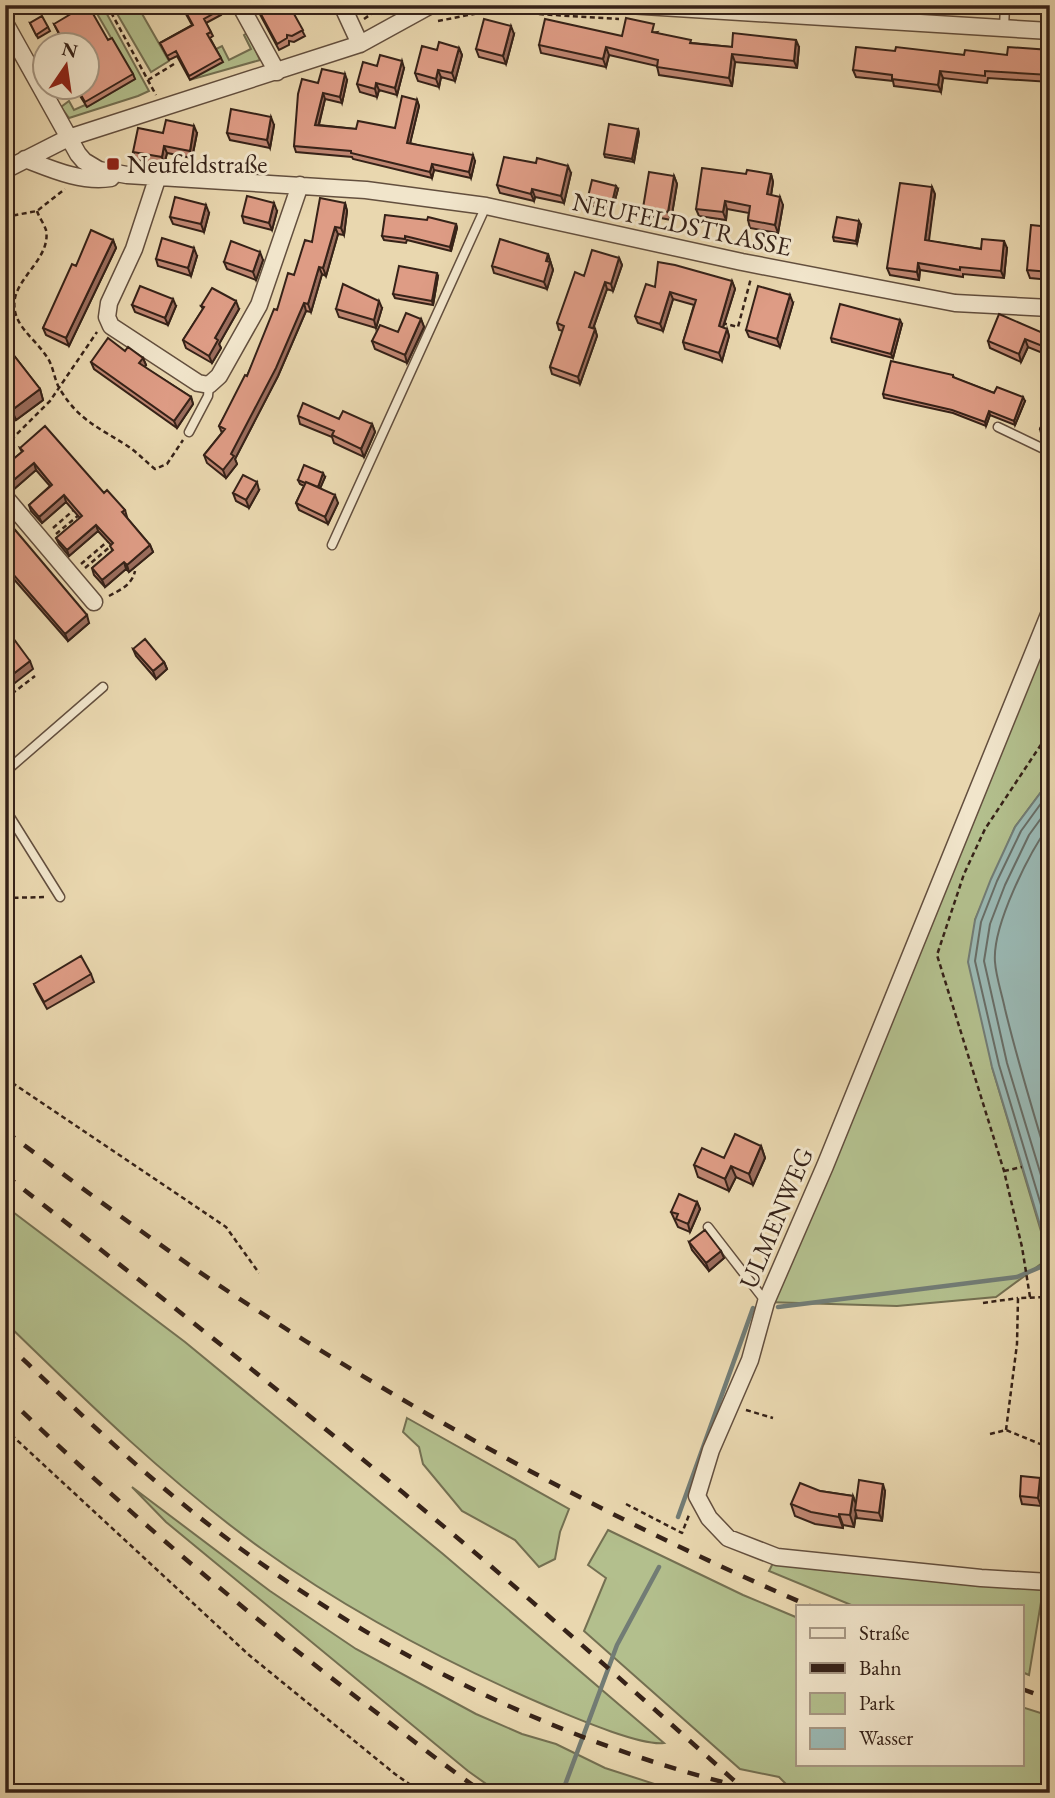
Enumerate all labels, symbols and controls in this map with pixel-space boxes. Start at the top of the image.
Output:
north arrow [32,32,102,102]
text: N [59,36,81,64]
place label: Neufeldstraße [127,147,267,181]
marker: Neufeldstraße [105,156,121,172]
street label: NEUFELDSTRASSE [569,184,795,264]
street label: ULMENWEG [731,1142,821,1294]
legend [796,1605,1024,1766]
text: Straße [859,1619,910,1646]
text: Bahn [859,1654,902,1681]
text: Park [859,1689,896,1716]
text: Wasser [859,1724,913,1751]

